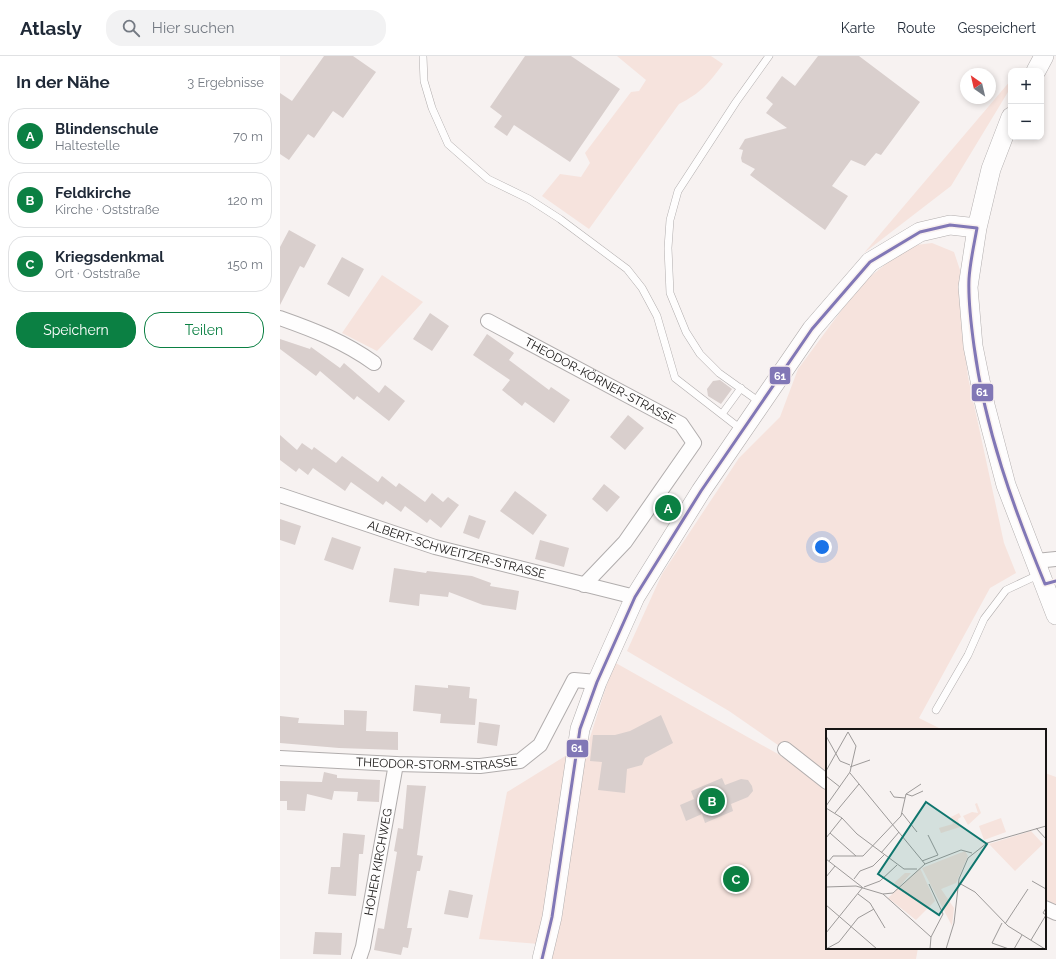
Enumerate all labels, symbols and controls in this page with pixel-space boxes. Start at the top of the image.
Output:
search box [106,10,386,46]
text: Atlasly [20,17,82,39]
icon: search [120,17,142,39]
text: Hier suchen [152,19,234,37]
text: Karte [841,20,875,36]
text: Route [897,20,935,36]
text: Gespeichert [957,20,1036,36]
north arrow [960,68,996,104]
map controls [1008,68,1044,140]
button: + [1008,68,1044,104]
text: In der Nähe [16,72,110,92]
text: 3 Ergebnisse [187,75,264,90]
button: − [1008,104,1044,140]
text: Blindenschule [55,120,159,138]
text: A [26,129,34,144]
text: 70 m [233,129,263,144]
text: Haltestelle [55,138,120,153]
text: Feldkirche [55,184,131,202]
text: B [26,193,34,208]
text: 120 m [227,193,263,208]
text: Kirche · Oststraße [55,202,159,217]
text: Kriegsdenkmal [55,248,164,266]
text: C [26,257,34,272]
text: 150 m [227,257,263,272]
text: Ort · Oststraße [55,266,140,281]
button: Speichern [16,312,136,348]
button: Teilen [144,312,264,348]
street label: THEODOR-KÖRNER-STRASSE [522,335,678,427]
line badge: 61 [769,366,791,385]
text: 61 [774,370,787,383]
line badge: 61 [971,383,994,402]
text: 61 [976,386,989,399]
pin: A [655,493,681,523]
street label: ALBERT-SCHWEITZER-STRASSE [366,518,547,581]
your location [812,537,832,557]
inset map [826,729,1046,949]
line badge: 61 [566,739,589,758]
text: 61 [571,742,584,755]
street label: THEODOR-STORM-STRASSE [356,754,518,773]
pin: B [699,786,725,816]
street label: HOHER KIRCHWEG [362,807,395,917]
pin: C [723,864,749,894]

